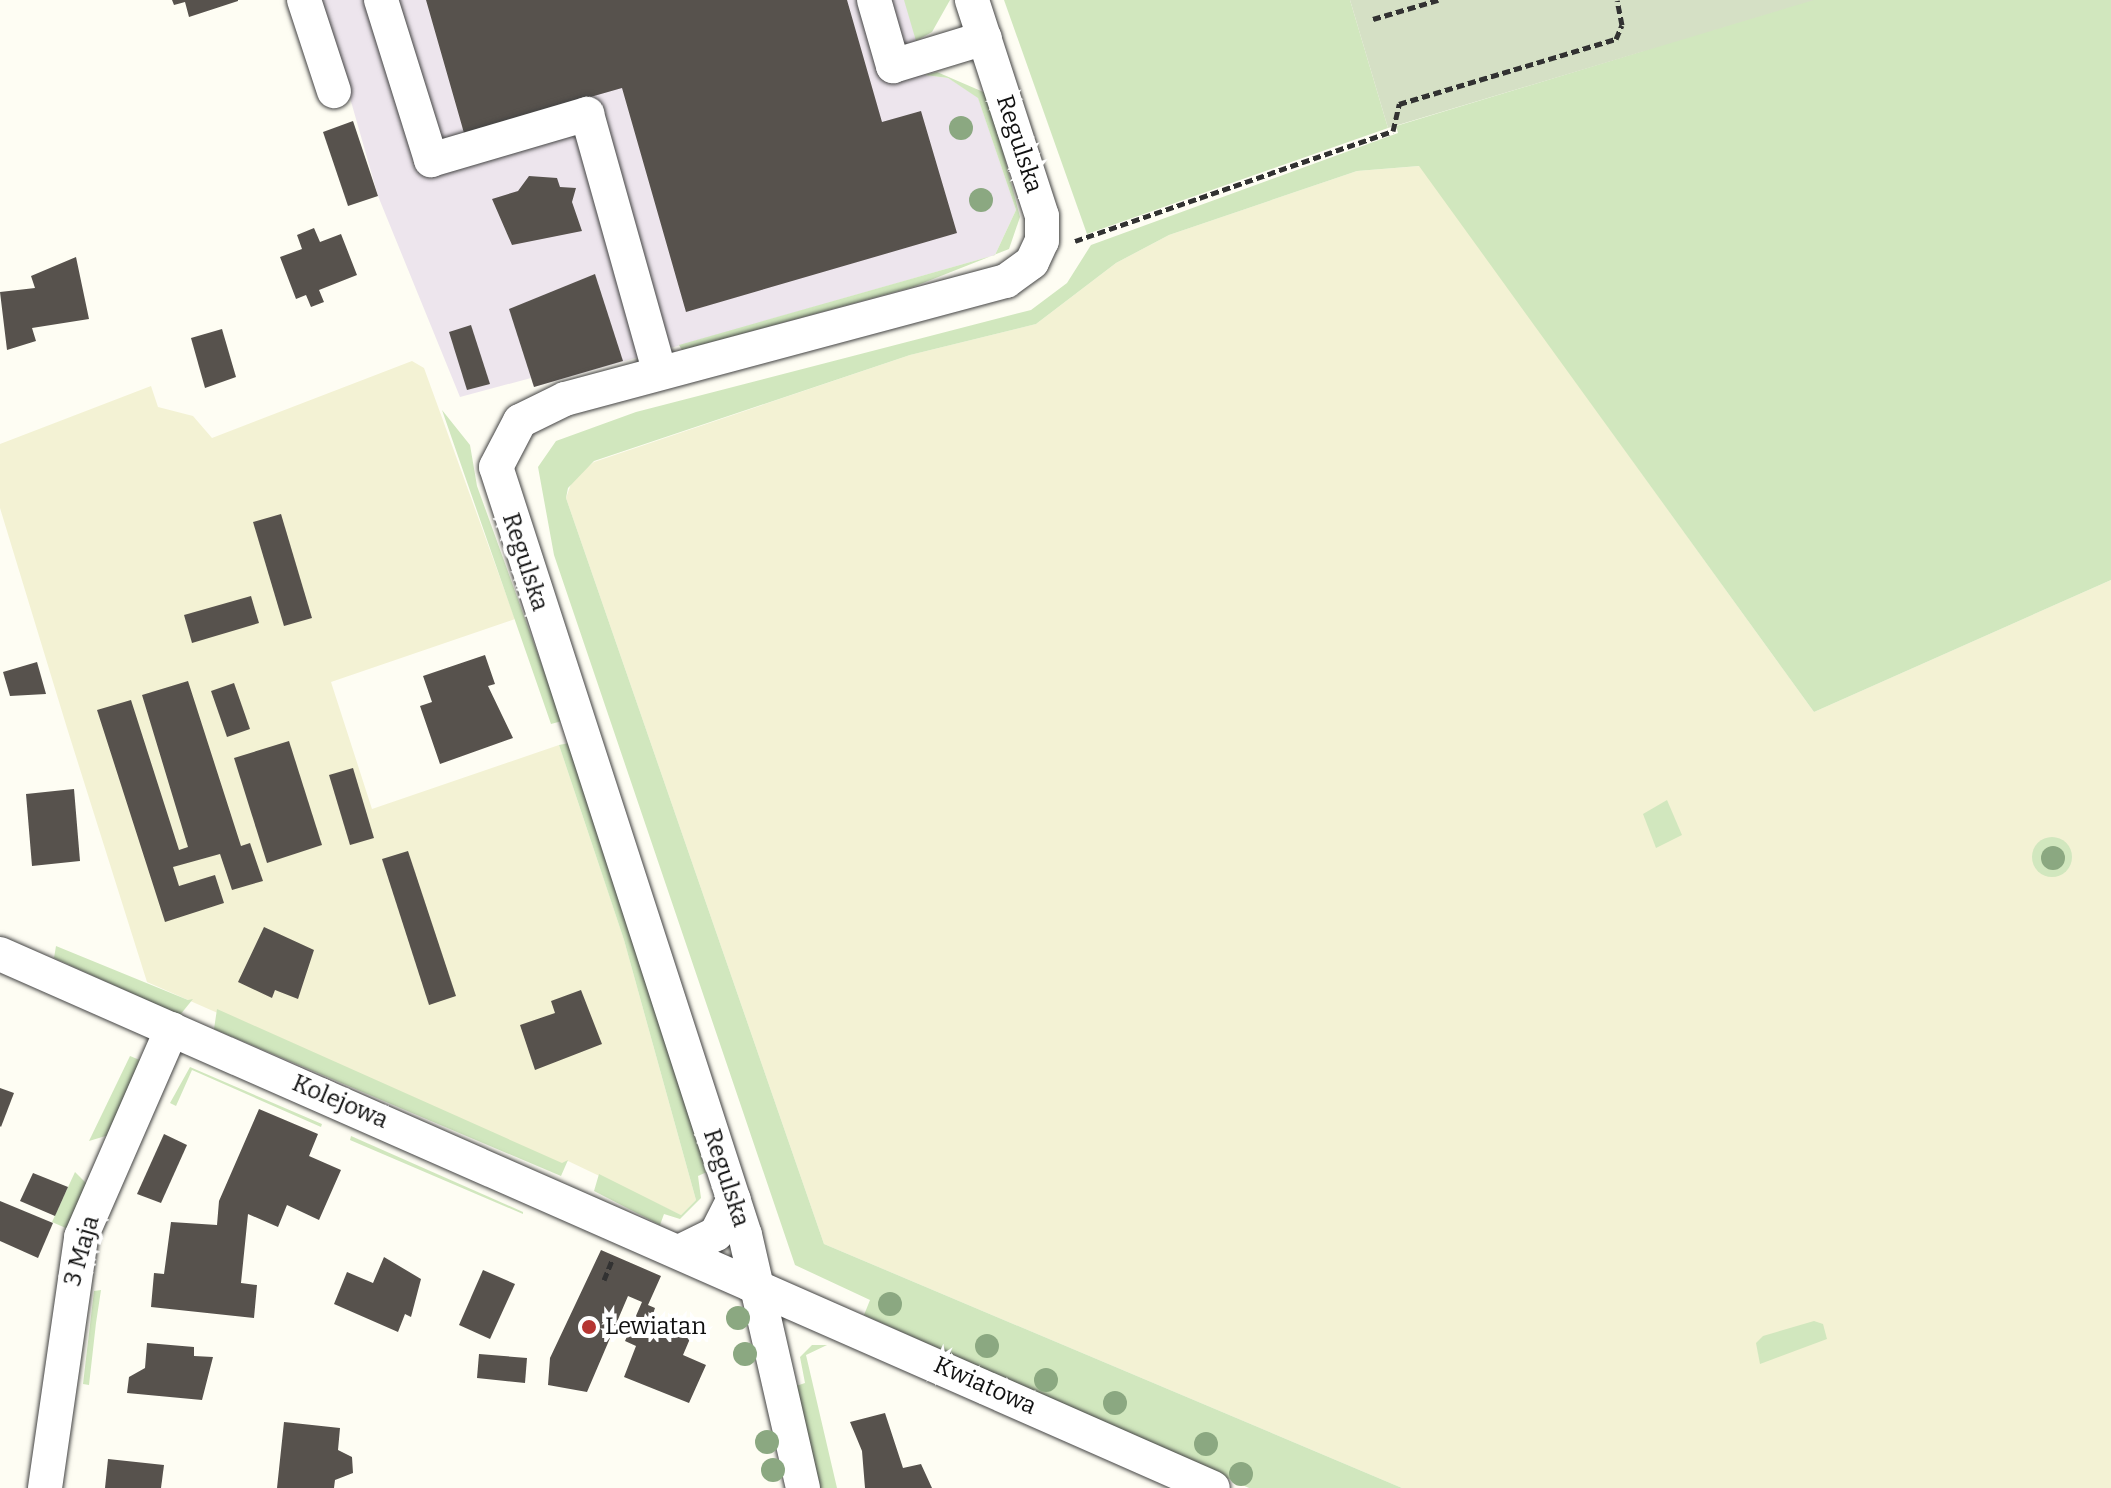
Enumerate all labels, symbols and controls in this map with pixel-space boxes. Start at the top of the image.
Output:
street label: Regulska [990,91,1048,197]
street label: Regulska [496,509,554,615]
street label: Kolejowa [288,1069,392,1135]
street label: Regulska [697,1125,755,1231]
street label: 3 Maja [58,1212,106,1290]
place label: Lewiatan [605,1313,706,1341]
marker: Lewiatan [580,1318,598,1336]
street label: Kwiatowa [929,1351,1041,1421]

